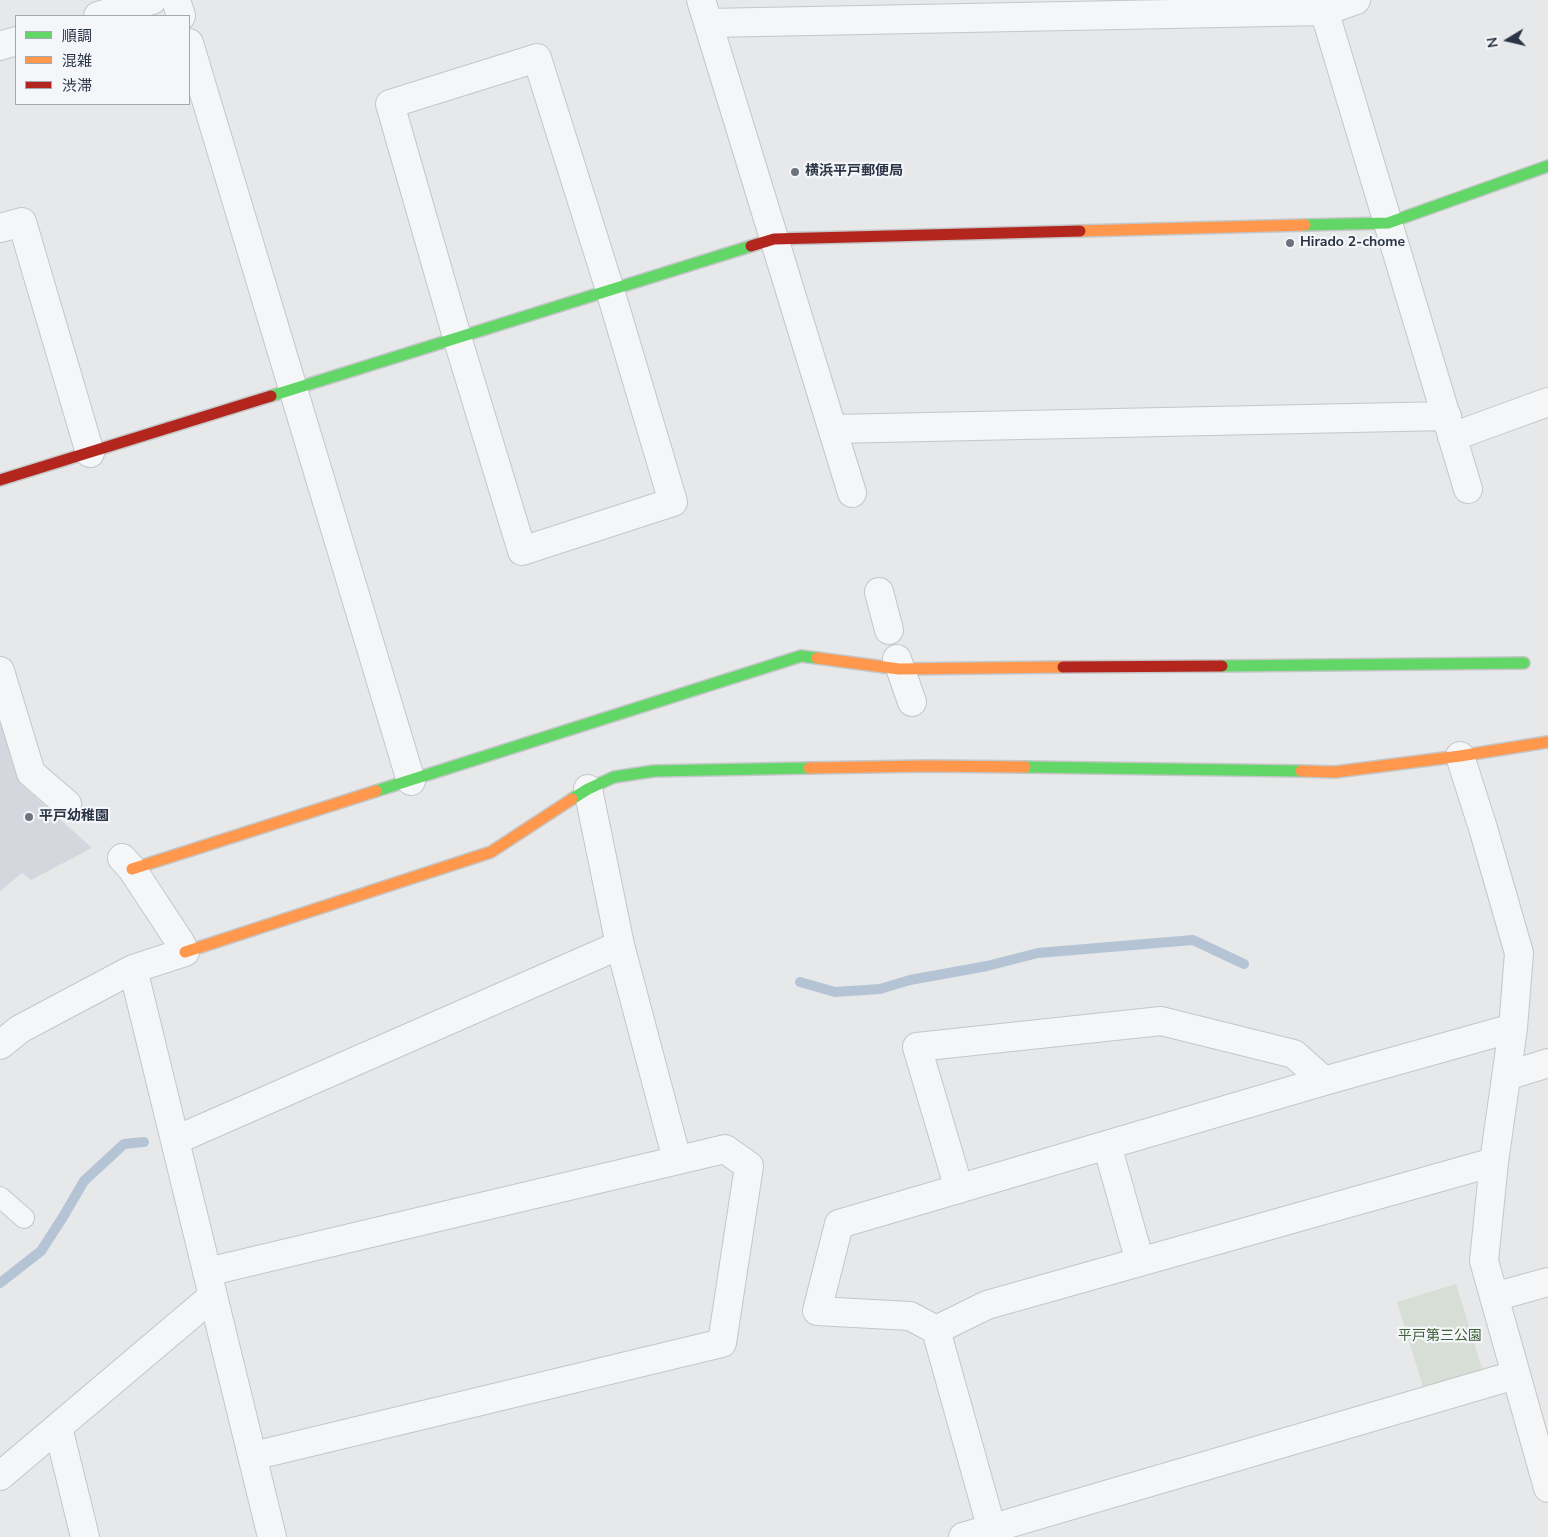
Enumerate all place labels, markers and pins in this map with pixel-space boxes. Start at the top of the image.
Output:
place label: 横浜平戸郵便局 [805,164,903,180]
marker: 横浜平戸郵便局 [789,166,801,178]
place label: Hirado 2-chome [1300,235,1405,251]
marker: Hirado 2-chome [1284,237,1296,249]
place label: 平戸幼稚園 [39,809,109,825]
marker: 平戸幼稚園 [23,811,35,823]

